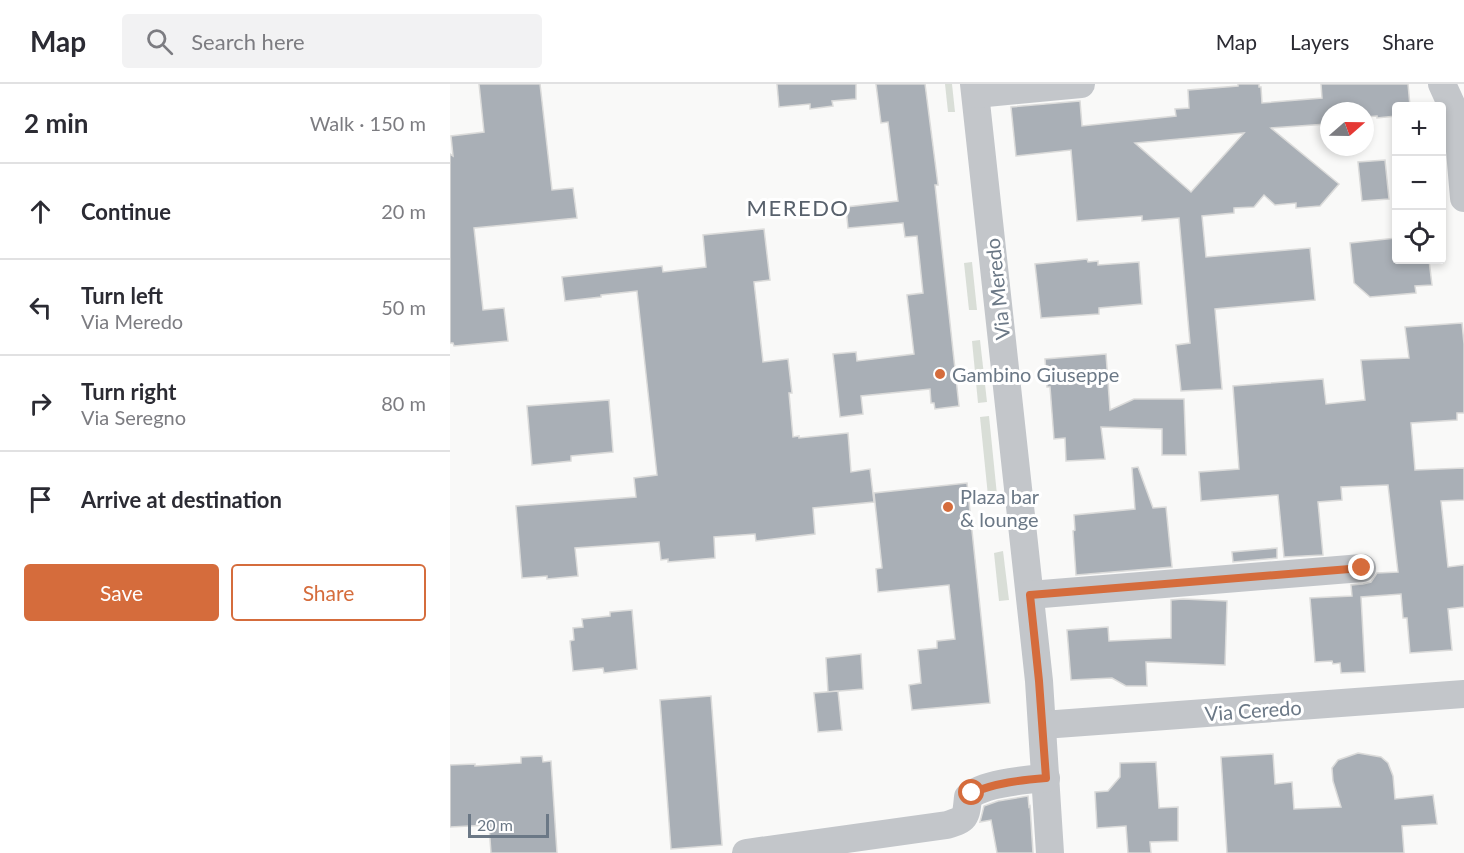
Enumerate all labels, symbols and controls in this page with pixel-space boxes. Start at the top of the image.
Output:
search box [122,14,542,68]
text: Map [30,24,86,58]
icon: search [143,25,176,58]
text: Search here [191,28,305,55]
text: Map [1216,29,1257,54]
text: Layers [1290,29,1349,54]
text: Share [1382,29,1434,54]
north arrow [1320,102,1374,156]
map controls [1392,102,1446,264]
button: + [1392,102,1446,156]
text: 2 min [24,107,88,139]
text: Walk · 150 m [310,111,426,135]
button: − [1392,156,1446,210]
district label: MEREDO [747,194,849,221]
icon: ahead [24,195,57,228]
text: Continue [81,198,171,225]
text: 20 m [381,199,426,223]
button: locate [1392,210,1446,264]
street label: Via Meredo [980,237,1014,341]
text: Turn left [81,282,163,309]
icon: left [24,291,57,324]
text: 50 m [381,295,426,319]
text: Via Meredo [81,309,183,333]
place label: Gambino Giuseppe [952,362,1119,386]
marker: Gambino Giuseppe [933,367,947,381]
text: Turn right [81,378,176,405]
icon: right [24,387,57,420]
text: 80 m [381,391,426,415]
text: Via Seregno [81,405,186,429]
icon: arrive [24,483,57,516]
place label: Plaza bar & lounge [960,484,1040,531]
text: Arrive at destination [81,486,282,513]
marker: Plaza bar & lounge [941,500,955,514]
route end [1348,554,1374,580]
button: Save [24,564,219,621]
button: Share [231,564,426,621]
street label: Via Ceredo [1204,695,1302,725]
route start [958,779,984,805]
scale bar [468,811,549,838]
text: 20 m [477,815,513,834]

